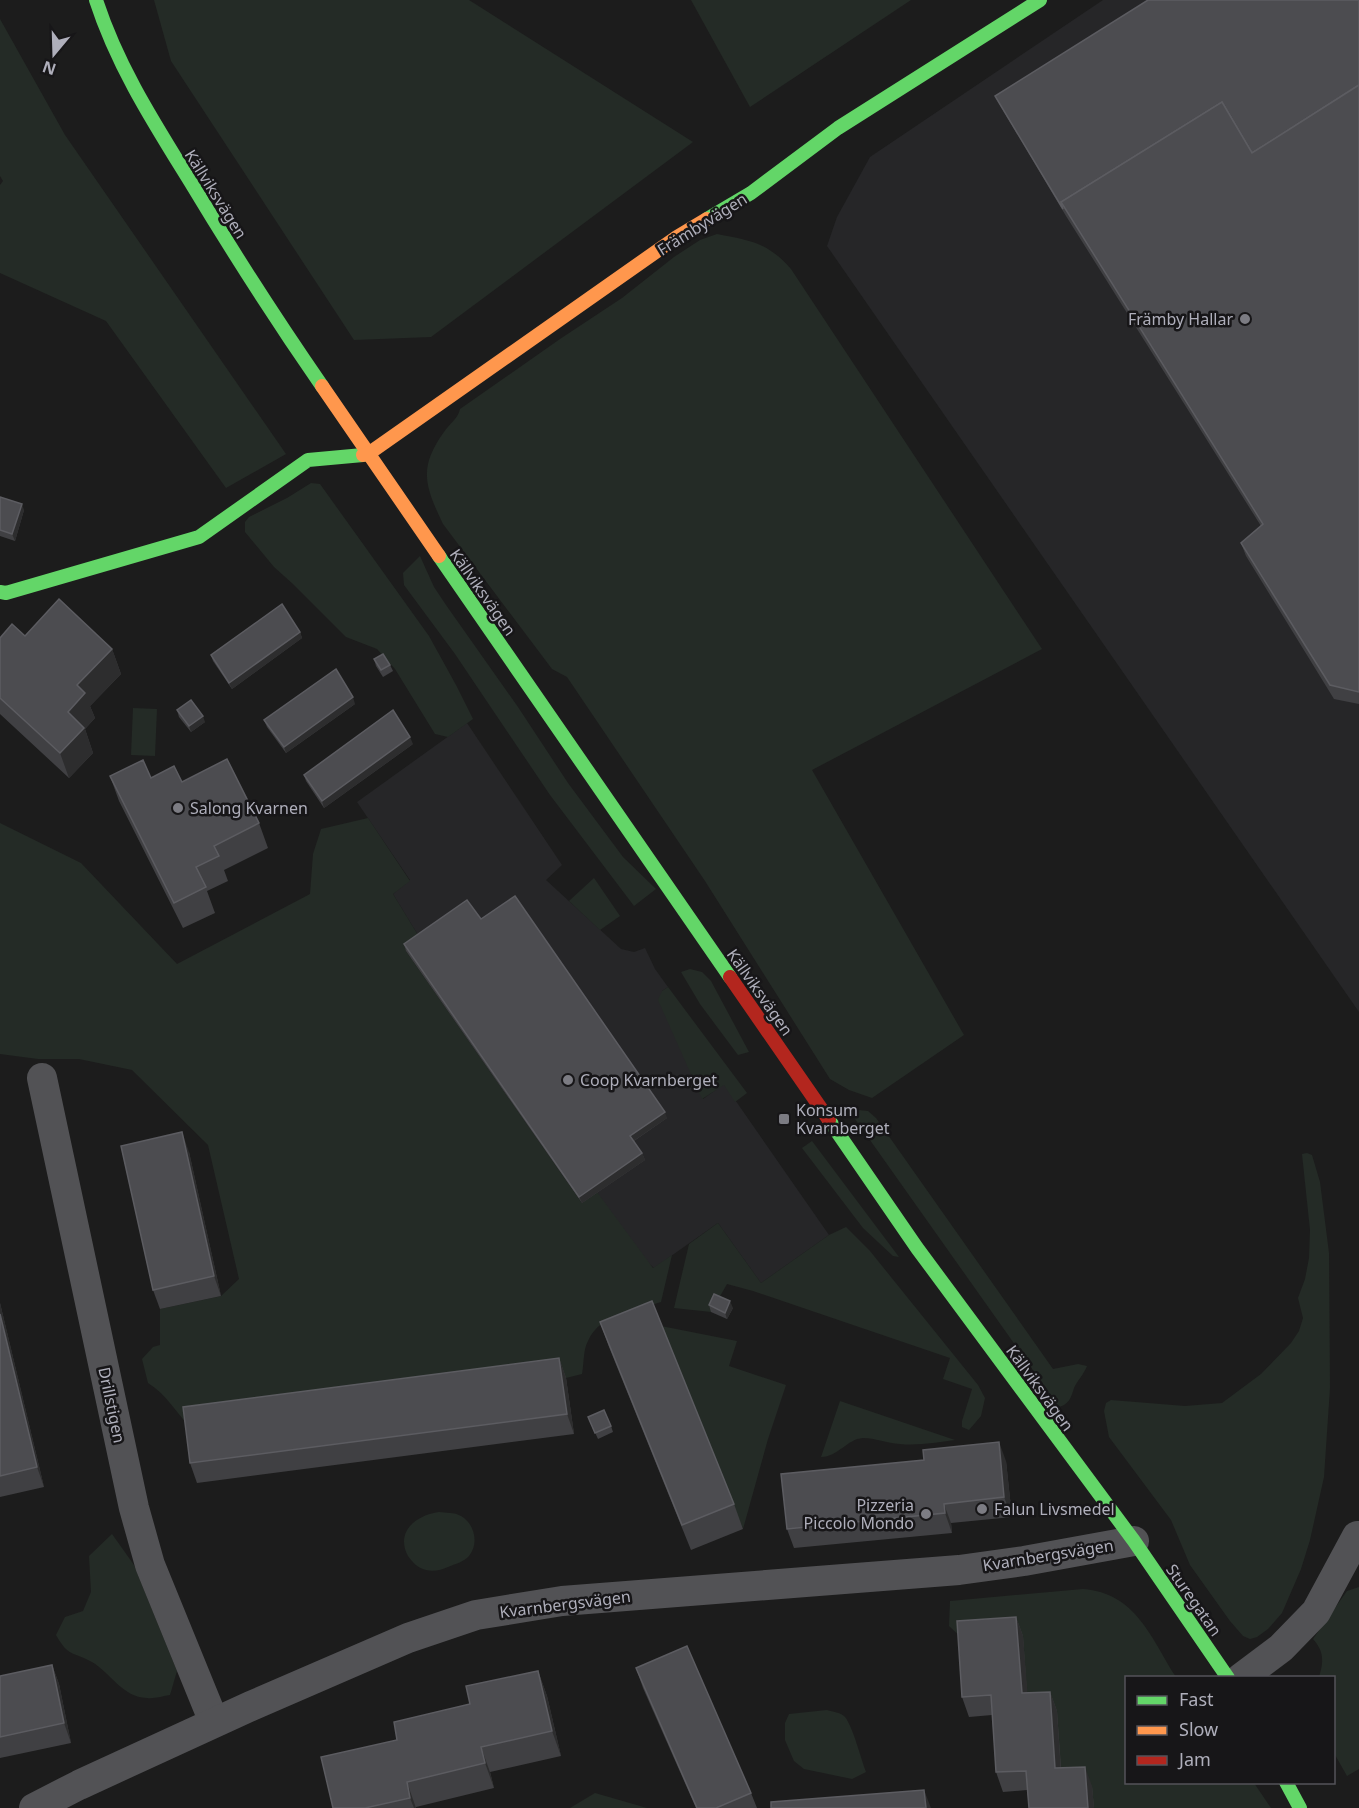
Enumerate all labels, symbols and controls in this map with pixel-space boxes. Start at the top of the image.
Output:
north arrow [24,24,84,84]
text: N [39,56,59,81]
street label: Källviksvägen [180,145,252,243]
street label: Främbyvägen [653,188,751,260]
place label: Främby Hallar [1128,308,1233,330]
marker: Främby Hallar [1238,312,1252,326]
street label: Källviksvägen [445,544,521,640]
place label: Salong Kvarnen [190,797,308,819]
marker: Salong Kvarnen [171,801,185,815]
street label: Källviksvägen [722,944,798,1040]
place label: Coop Kvarnberget [580,1069,717,1091]
marker: Coop Kvarnberget [561,1073,575,1087]
place label: Konsum Kvarnberget [796,1099,890,1139]
marker: Konsum Kvarnberget [777,1112,791,1126]
street label: Källviksvägen [1001,1340,1079,1436]
street label: Drillstigen [93,1365,131,1445]
place label: Pizzeria Piccolo Mondo [804,1494,914,1534]
place label: Falun Livsmedel [994,1498,1115,1520]
marker: Falun Livsmedel [975,1502,989,1516]
marker: Pizzeria Piccolo Mondo [919,1507,933,1521]
street label: Kvarnbergsvägen [981,1534,1115,1576]
street label: Sturegatan [1161,1560,1227,1640]
street label: Kvarnbergsvägen [498,1585,632,1623]
legend [1125,1676,1335,1784]
text: Fast [1179,1687,1214,1711]
text: Slow [1179,1717,1218,1741]
text: Jam [1177,1747,1211,1771]

